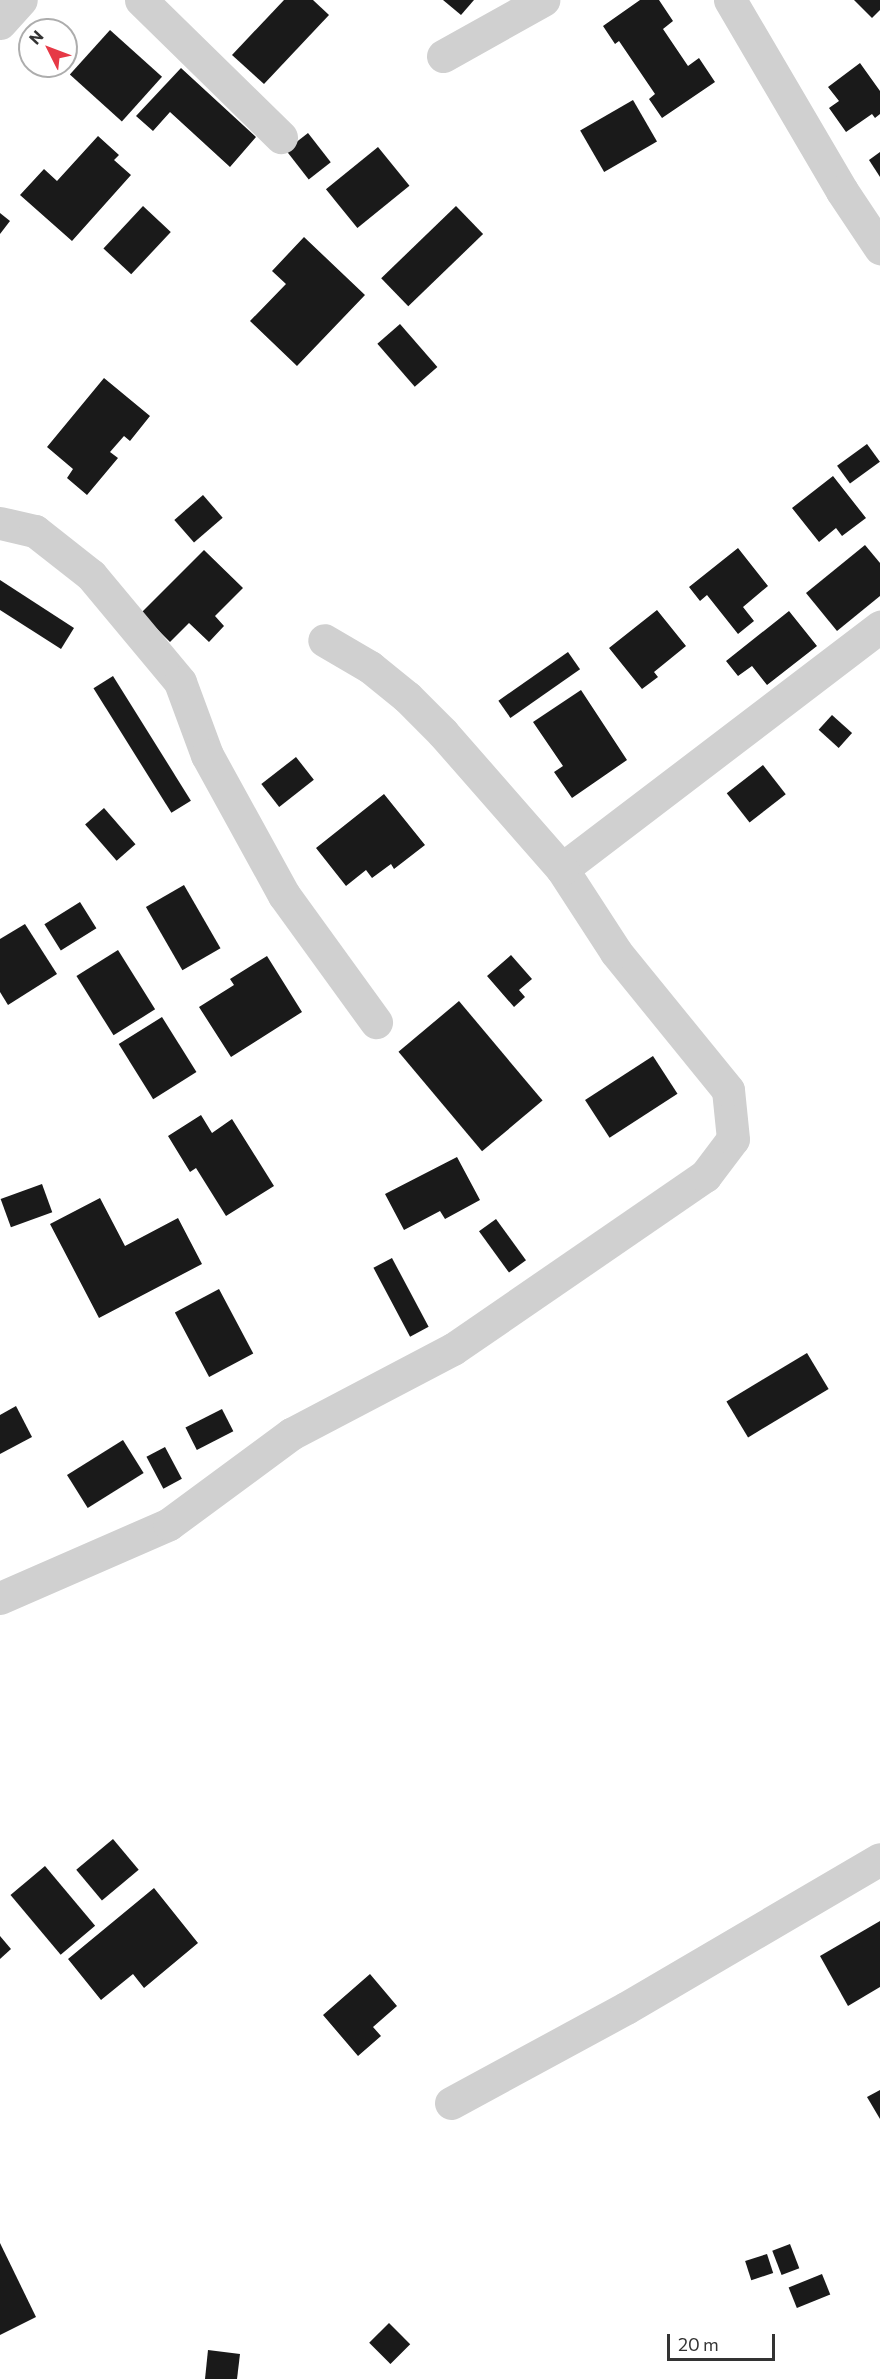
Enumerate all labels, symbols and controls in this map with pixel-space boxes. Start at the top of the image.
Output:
north arrow [18,18,78,78]
text: N [25,26,47,48]
scale bar [670,2322,778,2360]
text: 20 m [678,2333,719,2355]

